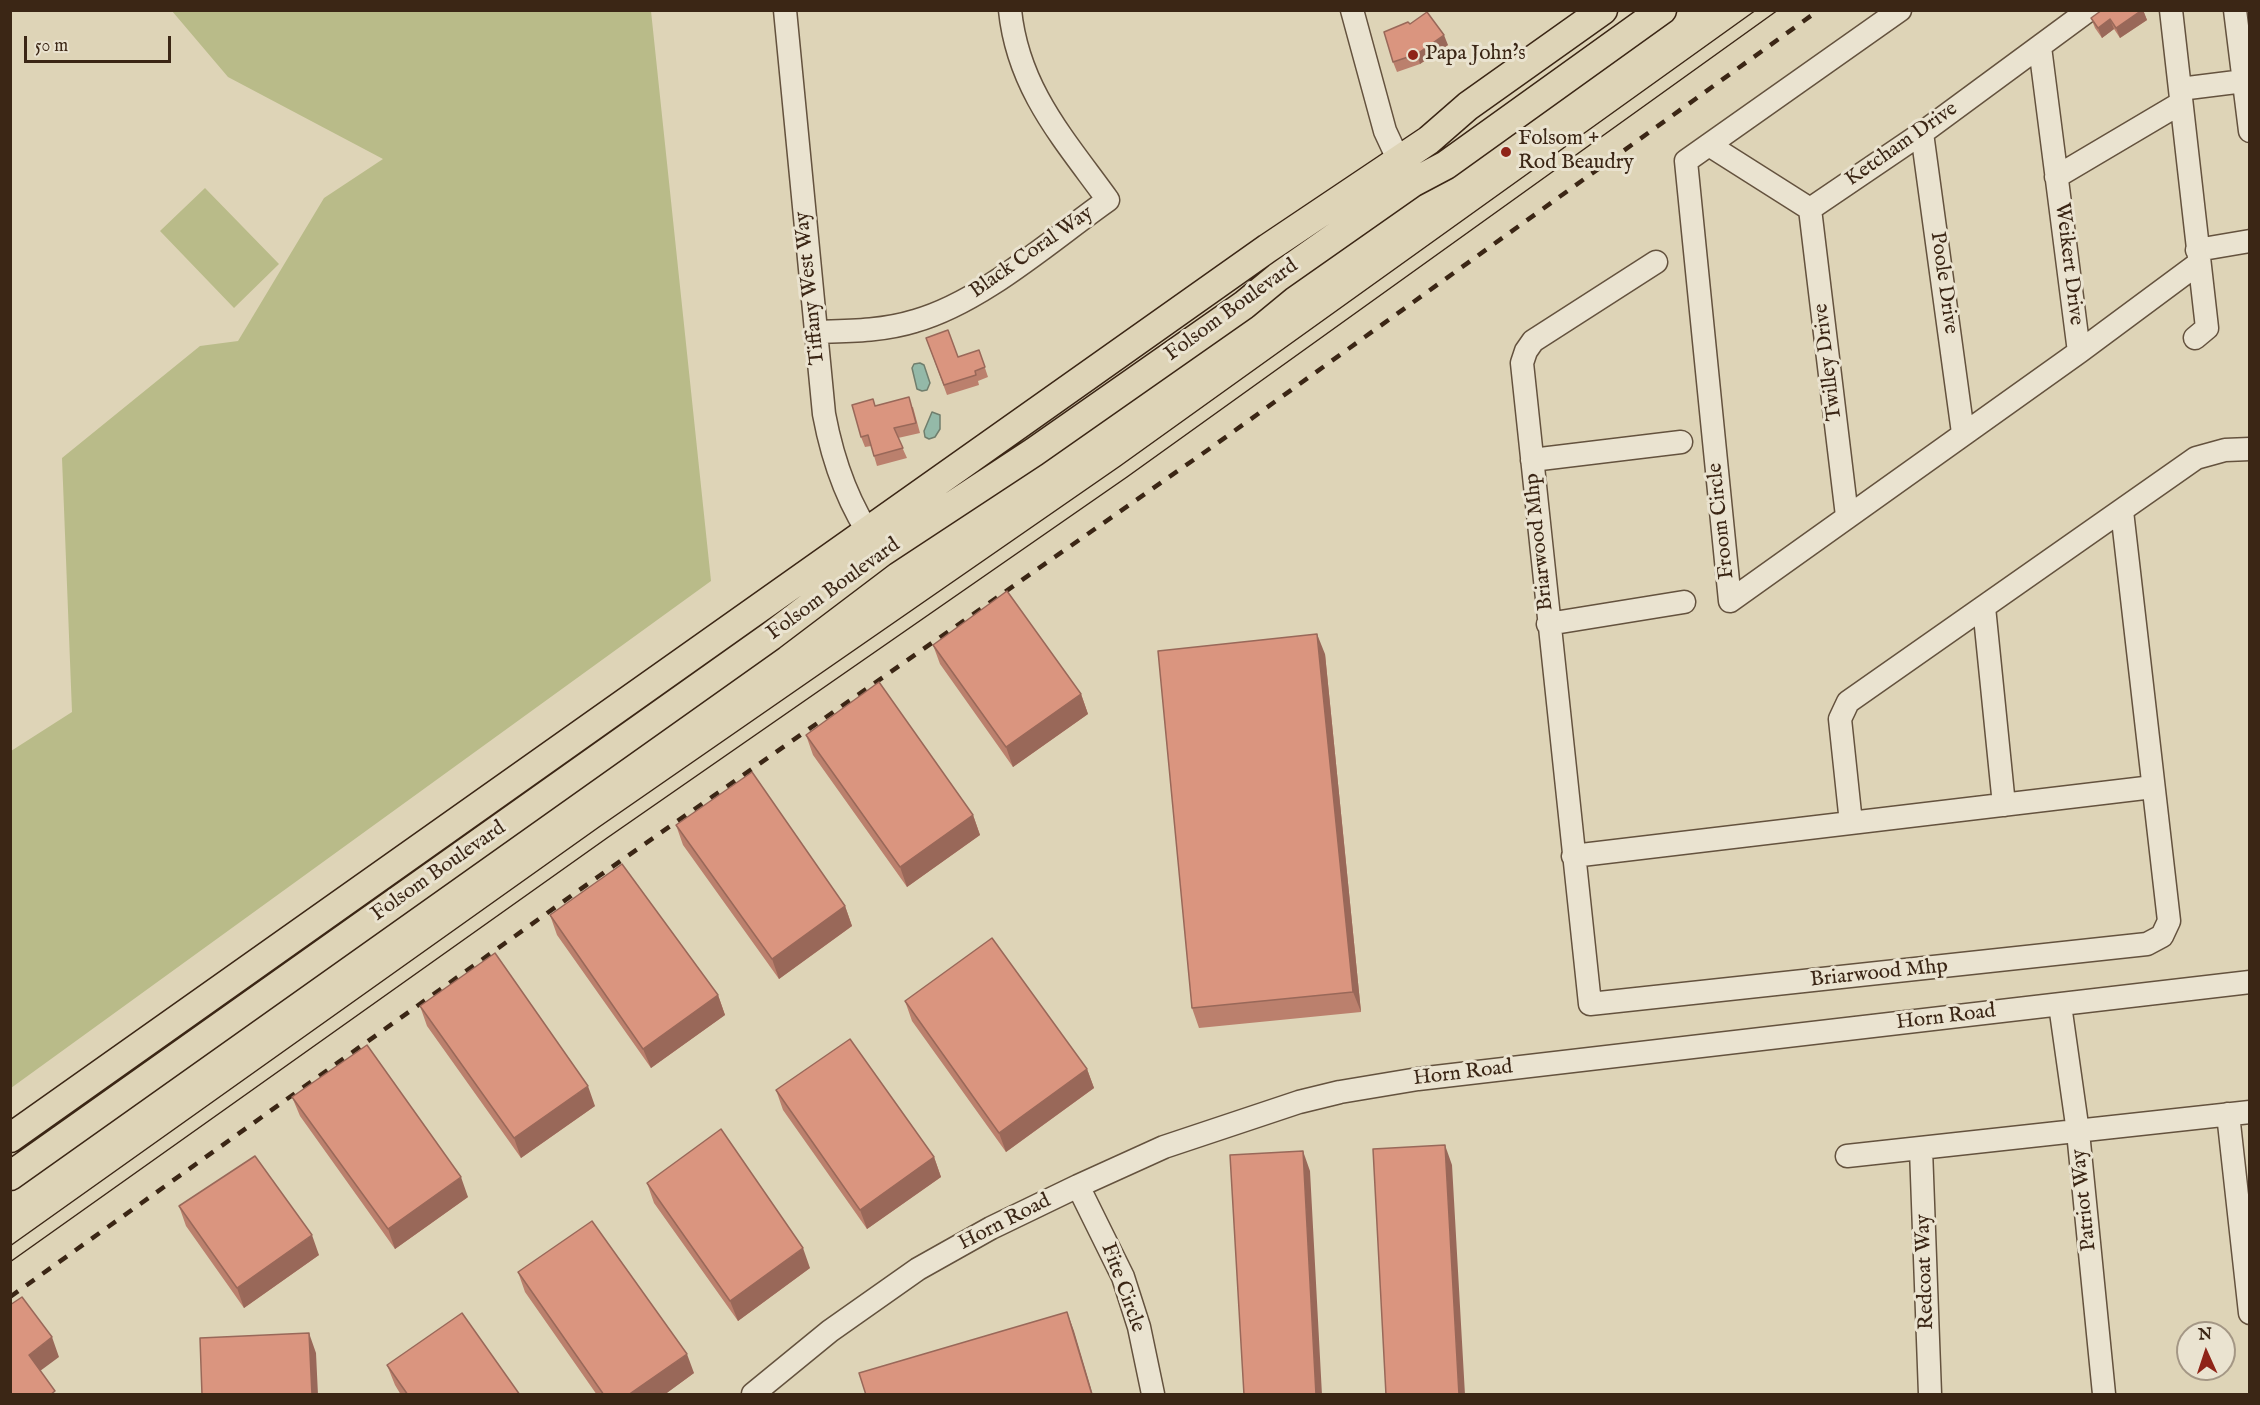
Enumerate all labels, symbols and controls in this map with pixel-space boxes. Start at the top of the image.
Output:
scale bar [27,24,174,62]
text: 50 m [35,35,68,58]
place label: Papa John's [1425,42,1526,68]
marker: Papa John's [1406,48,1420,62]
street label: Ketcham Drive [1841,97,1963,193]
place label: Folsom + Rod Beaudry [1518,127,1634,177]
marker: Folsom + Rod Beaudry [1499,145,1513,159]
street label: Black Coral Way [965,201,1099,305]
street label: Weikert Drive [2048,201,2088,327]
street label: Tiffany West Way [790,210,832,366]
street label: Poole Drive [1923,230,1963,336]
street label: Folsom Boulevard [1161,254,1303,368]
street label: Twilley Drive [1809,302,1849,422]
street label: Froom Circle [1703,462,1741,580]
street label: Briarwood Mhp [1520,472,1560,612]
street label: Folsom Boulevard [763,533,905,647]
street label: Folsom Boulevard [367,816,511,928]
street label: Briarwood Mhp [1809,954,1949,994]
street label: Horn Road [1895,999,1997,1037]
street label: Horn Road [1412,1055,1514,1093]
street label: Patriot Way [2067,1148,2103,1252]
street label: Horn Road [955,1189,1055,1257]
street label: Redcoat Way [1911,1214,1941,1330]
street label: Fite Circle [1094,1240,1150,1336]
north arrow [2176,1321,2236,1381]
text: N [2198,1325,2213,1345]

